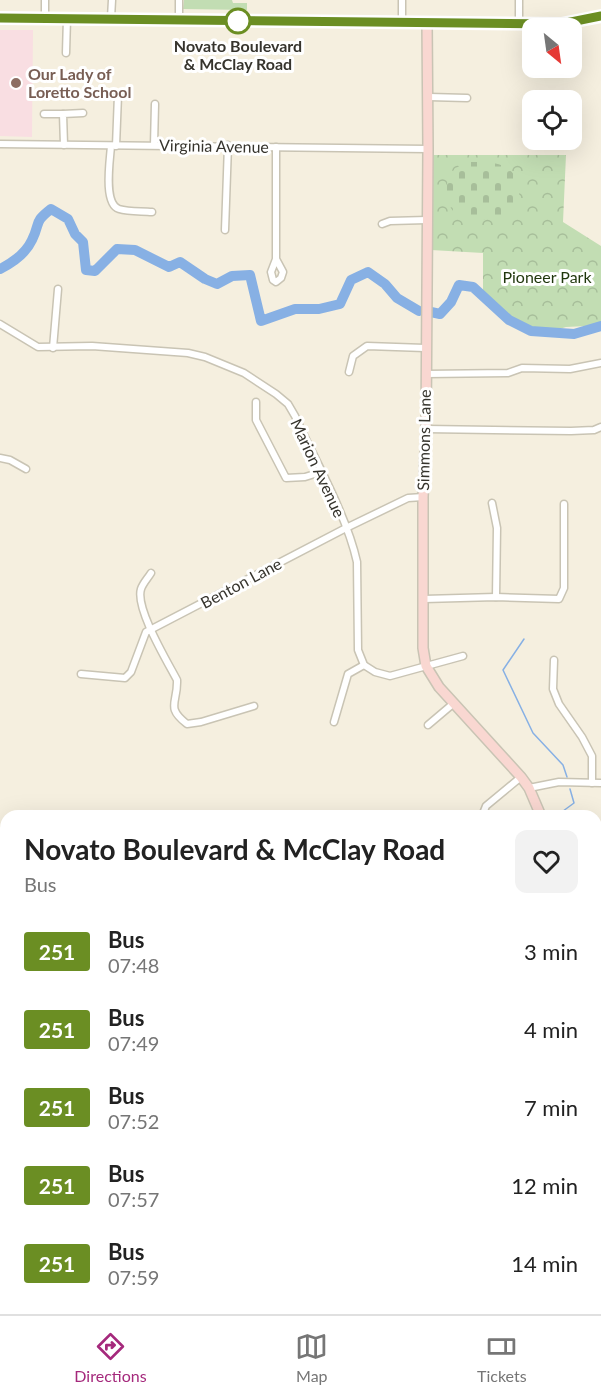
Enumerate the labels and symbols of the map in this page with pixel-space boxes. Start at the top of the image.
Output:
marker: Novato Boulevard & McClay Road [225,8,251,34]
north arrow [522,18,582,78]
place label: Novato Boulevard & McClay Road [174,36,302,73]
place label: Our Lady of Loretto School [28,64,131,101]
marker: Our Lady of Loretto School [9,76,23,90]
street label: Virginia Avenue [159,135,269,156]
park label: Pioneer Park [502,267,592,286]
street label: Simmons Lane [413,389,434,491]
street label: Marion Avenue [287,415,350,520]
street label: Benton Lane [197,553,284,612]

